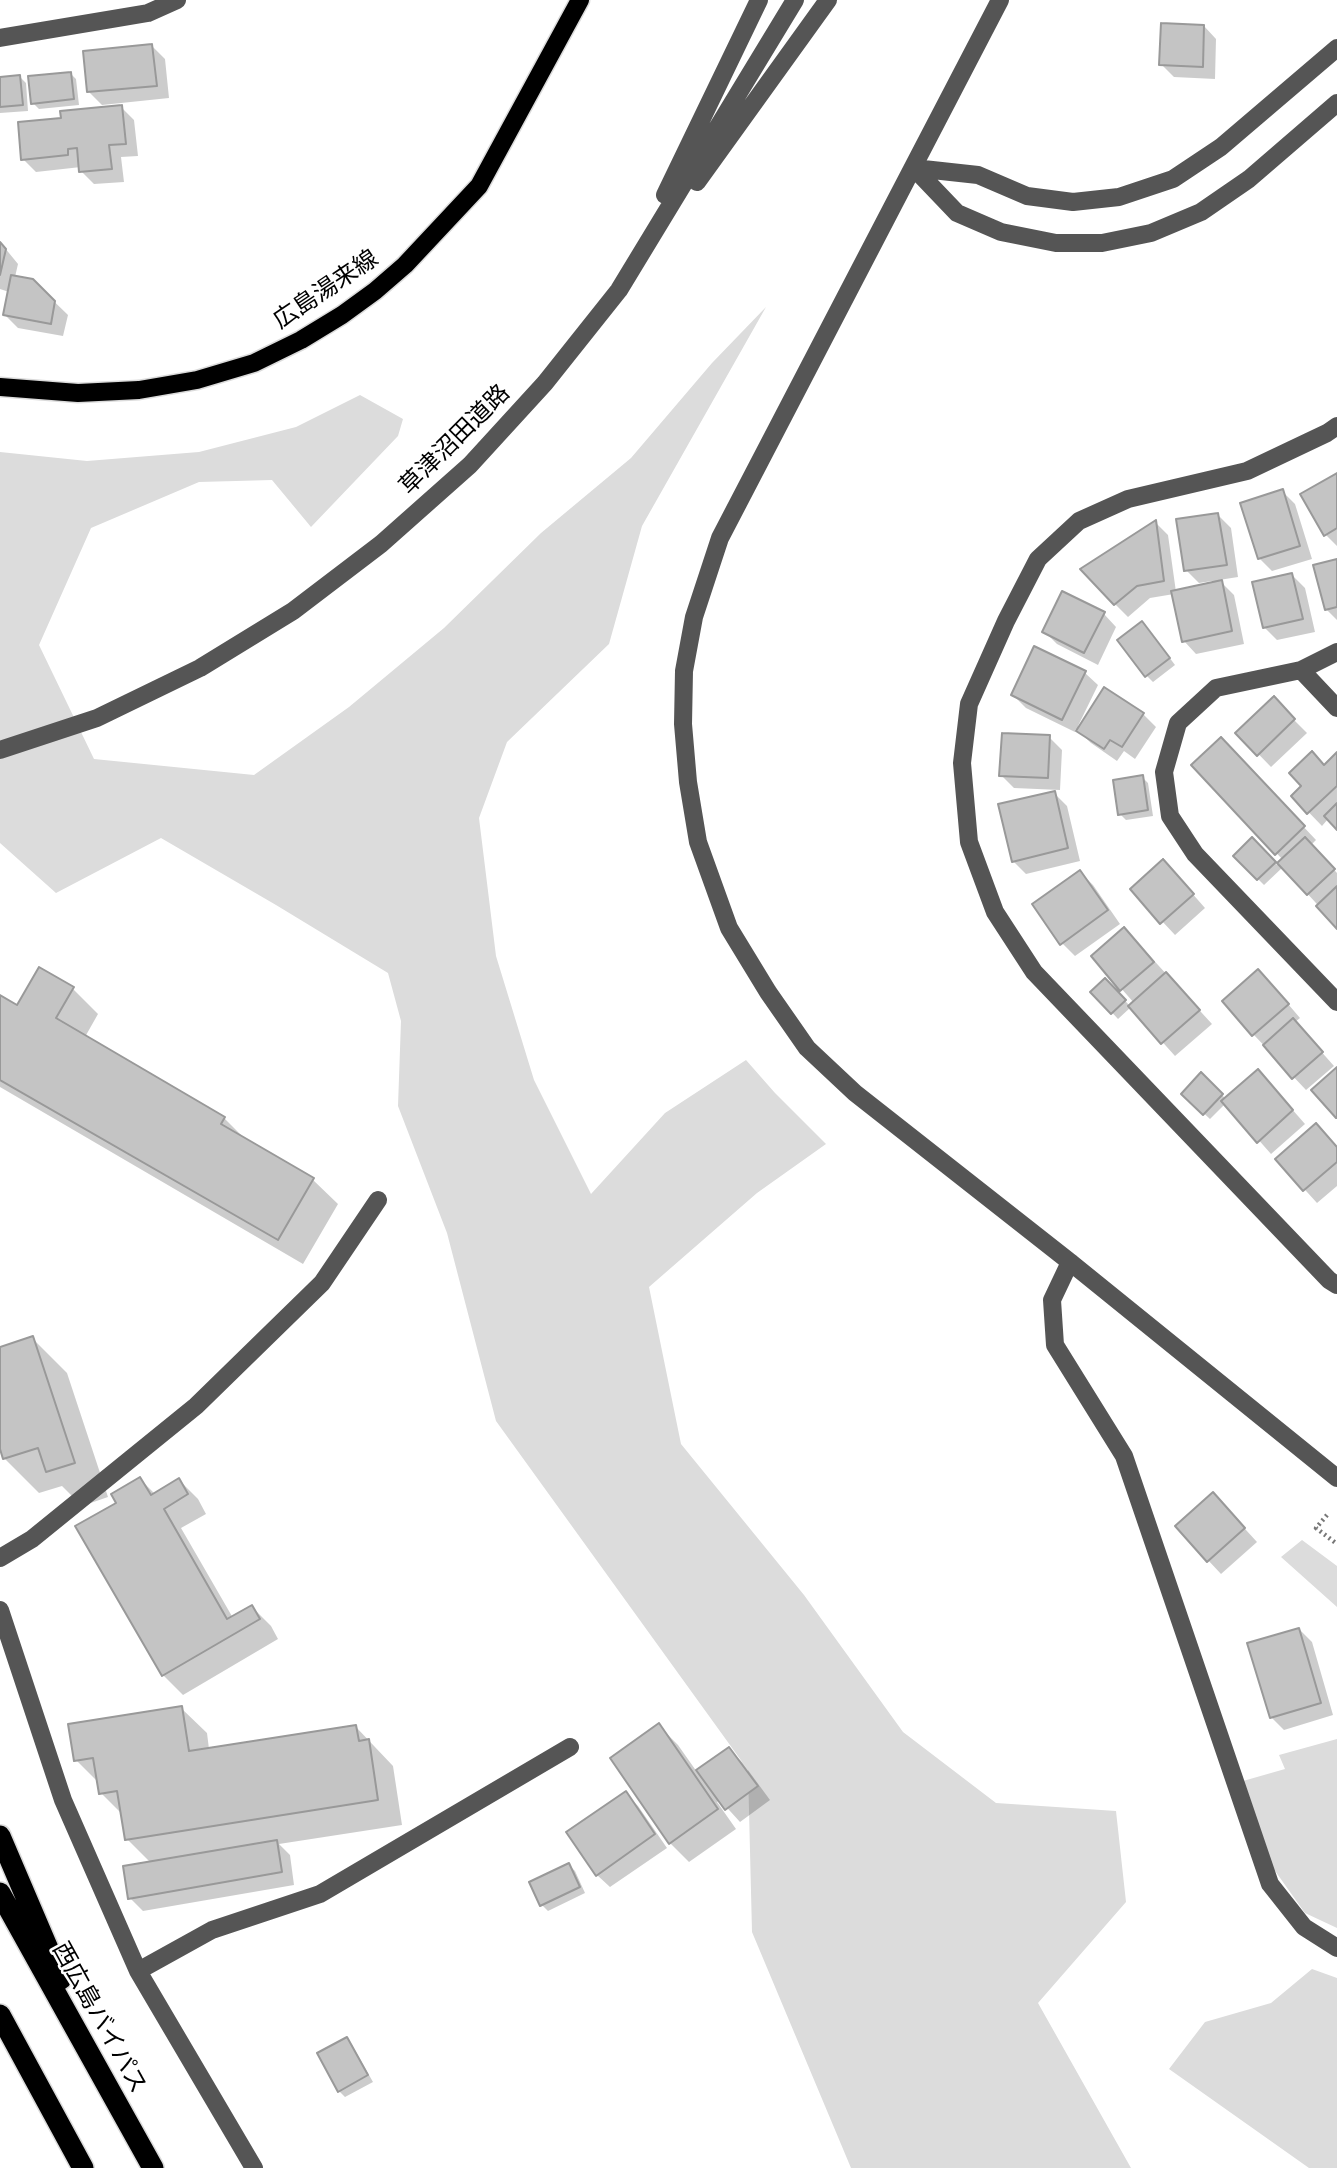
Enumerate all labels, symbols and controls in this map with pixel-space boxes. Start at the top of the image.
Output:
street label: 広島湯来線 [268,245,384,335]
street label: 草津沼田道路 [394,379,516,501]
street label: 西広島バイパス [46,1938,152,2098]

